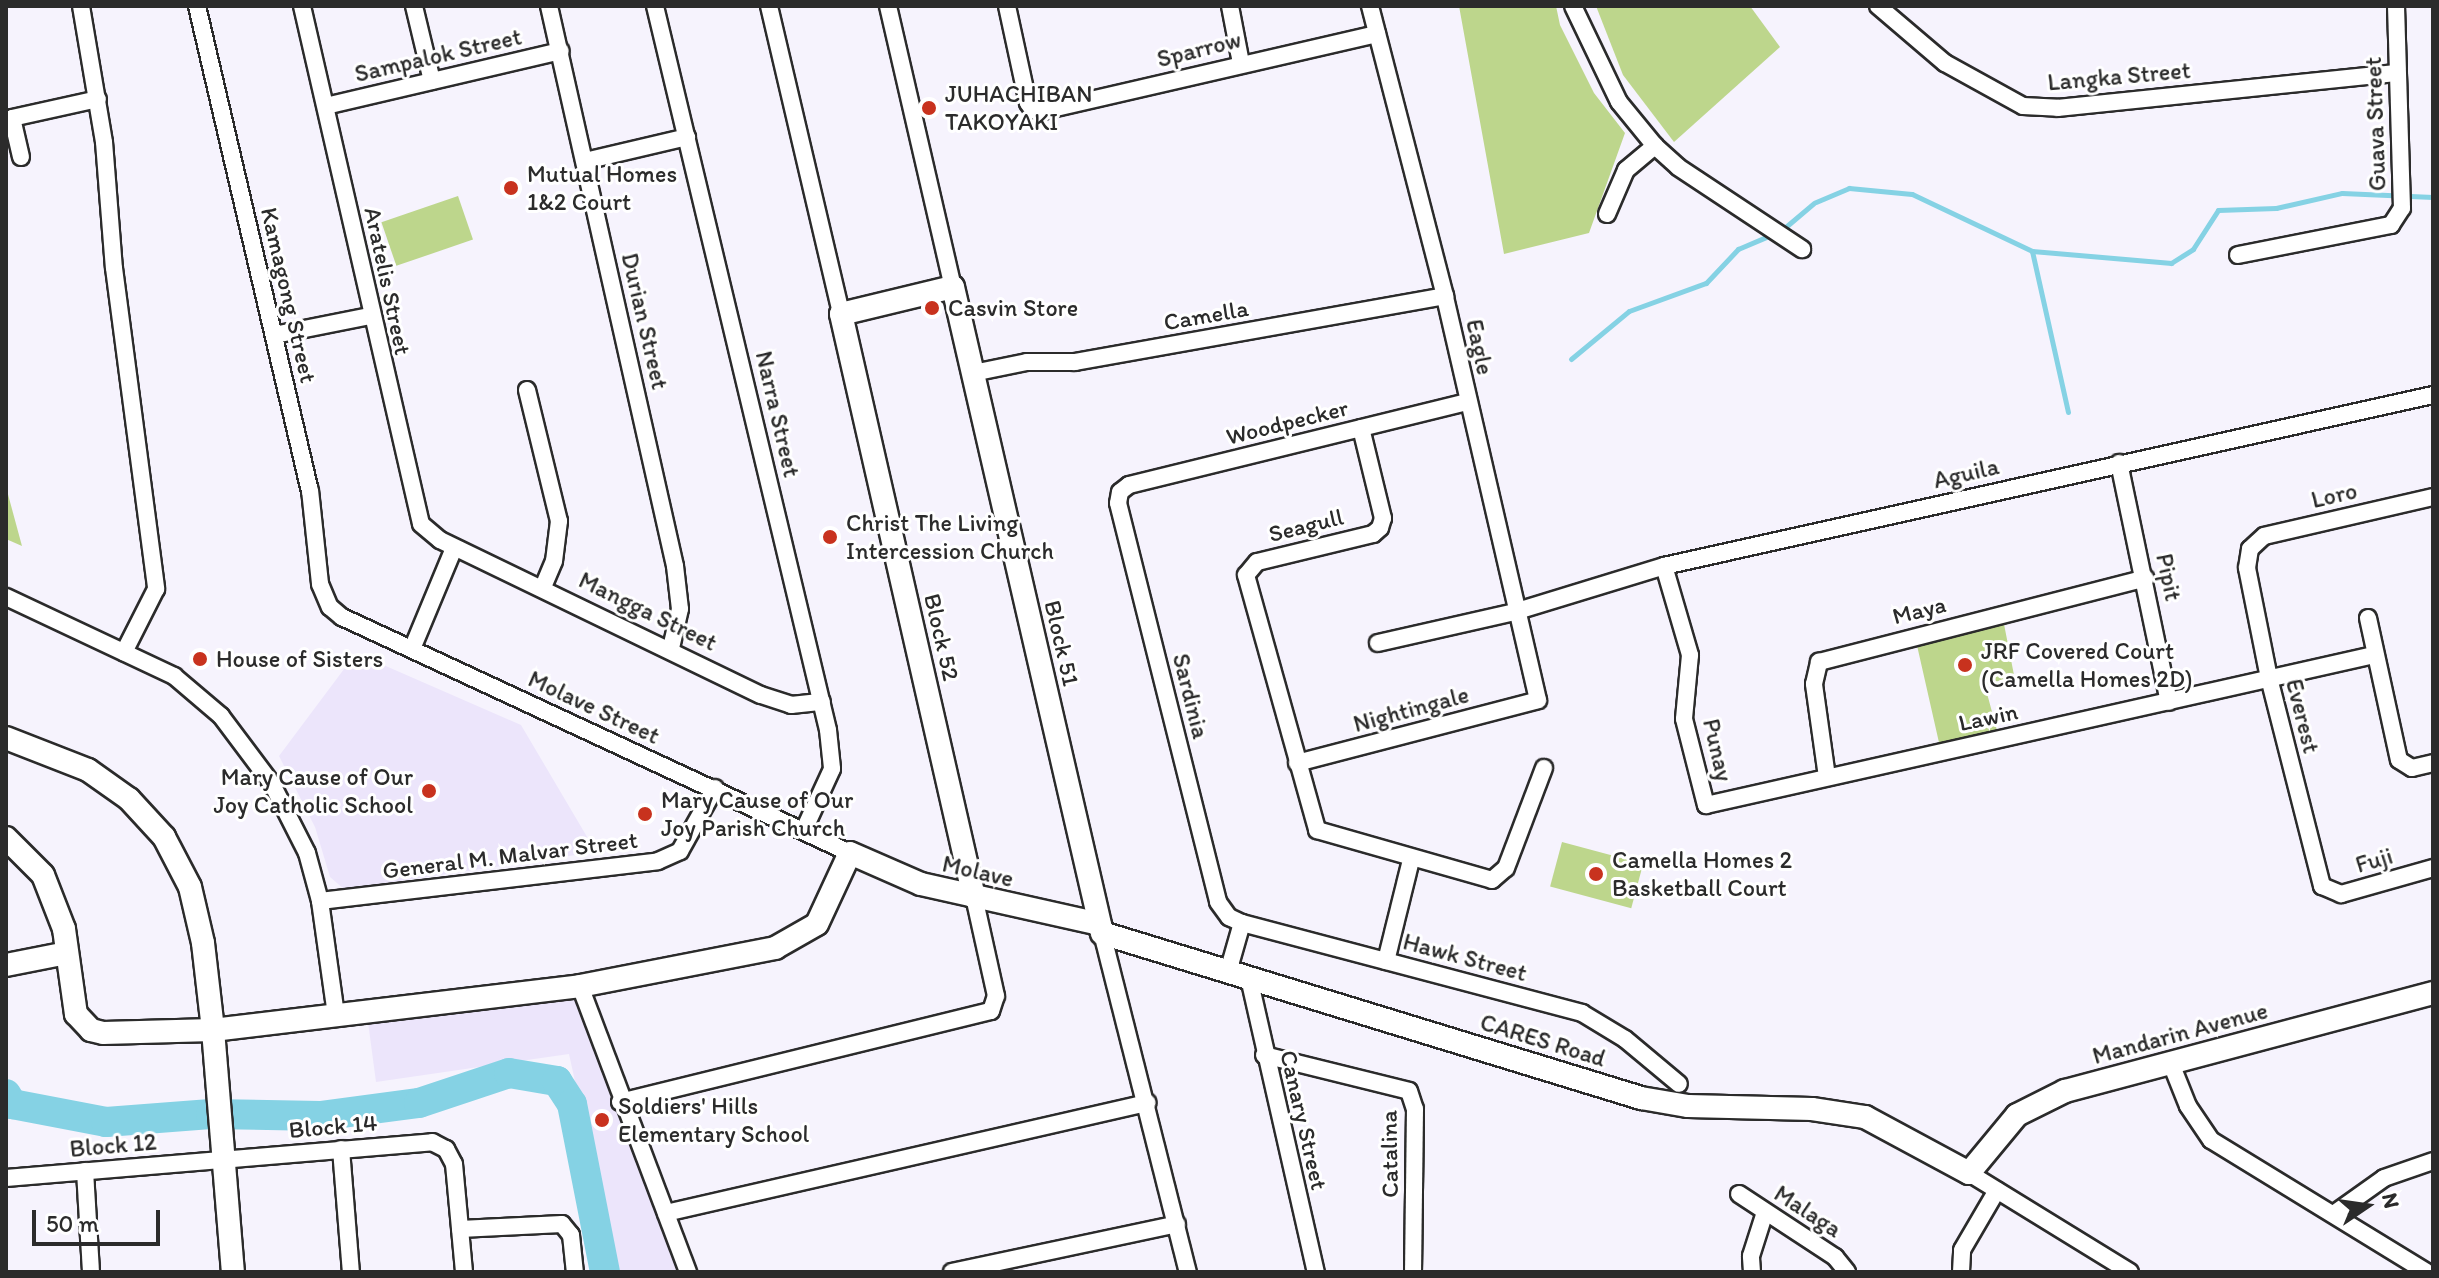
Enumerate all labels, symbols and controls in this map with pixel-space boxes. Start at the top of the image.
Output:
street label: Sampalok Street [352,22,524,88]
street label: Sparrow [1154,25,1244,73]
street label: Langka Street [2046,55,2192,97]
street label: Guava Street [2358,57,2392,191]
place label: JUHACHIBAN TAKOYAKI [945,80,1092,136]
marker: JUHACHIBAN TAKOYAKI [920,99,938,117]
place label: Mutual Homes 1&2 Court [527,160,677,216]
marker: Mutual Homes 1&2 Court [502,179,520,197]
street label: Kamagong Street [255,205,323,385]
street label: Aratelis Street [358,205,418,357]
street label: Durian Street [615,250,675,392]
street label: Camella [1161,293,1251,337]
place label: Casvin Store [948,294,1078,322]
marker: Casvin Store [923,299,941,317]
street label: Eagle [1460,316,1500,378]
street label: Narra Street [750,348,806,480]
street label: Woodpecker [1223,393,1351,451]
street label: Aguila [1930,452,2002,494]
street label: Loro [2308,476,2360,514]
street label: Seagull [1266,502,1346,548]
place label: Christ The Living Intercession Church [846,509,1055,565]
marker: Christ The Living Intercession Church [821,528,839,546]
street label: Pipit [2150,551,2188,603]
street label: Mangga Street [574,565,722,657]
street label: Maya [1889,589,1949,631]
street label: Block 52 [918,591,966,683]
street label: Block 51 [1038,597,1086,689]
place label: JRF Covered Court (Camella Homes 2D) [1981,637,2193,693]
place label: House of Sisters [216,645,383,673]
marker: House of Sisters [191,650,209,668]
street label: Sardinia [1167,650,1215,742]
marker: JRF Covered Court (Camella Homes 2D) [1956,656,1974,674]
street label: Molave Street [524,664,664,750]
street label: Everest [2280,676,2326,756]
street label: Nightingale [1350,680,1472,738]
street label: Lawin [1956,697,2020,737]
street label: Punay [1697,716,1739,784]
place label: Mary Cause of Our Joy Catholic School [214,763,413,819]
marker: Mary Cause of Our Joy Catholic School [420,782,438,800]
place label: Mary Cause of Our Joy Parish Church [661,786,854,842]
marker: Mary Cause of Our Joy Parish Church [636,805,654,823]
street label: General M. Malvar Street [381,825,639,885]
street label: Fuji [2352,841,2396,879]
place label: Camella Homes 2 Basketball Court [1612,846,1792,902]
street label: Molave [939,849,1017,893]
marker: Camella Homes 2 Basketball Court [1587,865,1605,883]
street label: Hawk Street [1400,927,1530,987]
street label: Mandarin Avenue [2090,996,2270,1070]
street label: CARES Road [1477,1007,1609,1073]
street label: Canary Street [1274,1047,1334,1193]
place label: Soldiers' Hills Elementary School [618,1092,809,1148]
street label: Block 14 [287,1108,379,1144]
street label: Catalina [1374,1110,1404,1198]
marker: Soldiers' Hills Elementary School [593,1111,611,1129]
street label: Block 12 [68,1127,158,1163]
north arrow [2327,1166,2407,1246]
street label: Malaga [1769,1179,1847,1243]
text: N [2376,1190,2406,1211]
scale bar [36,1194,164,1244]
text: 50 m [46,1209,99,1238]

